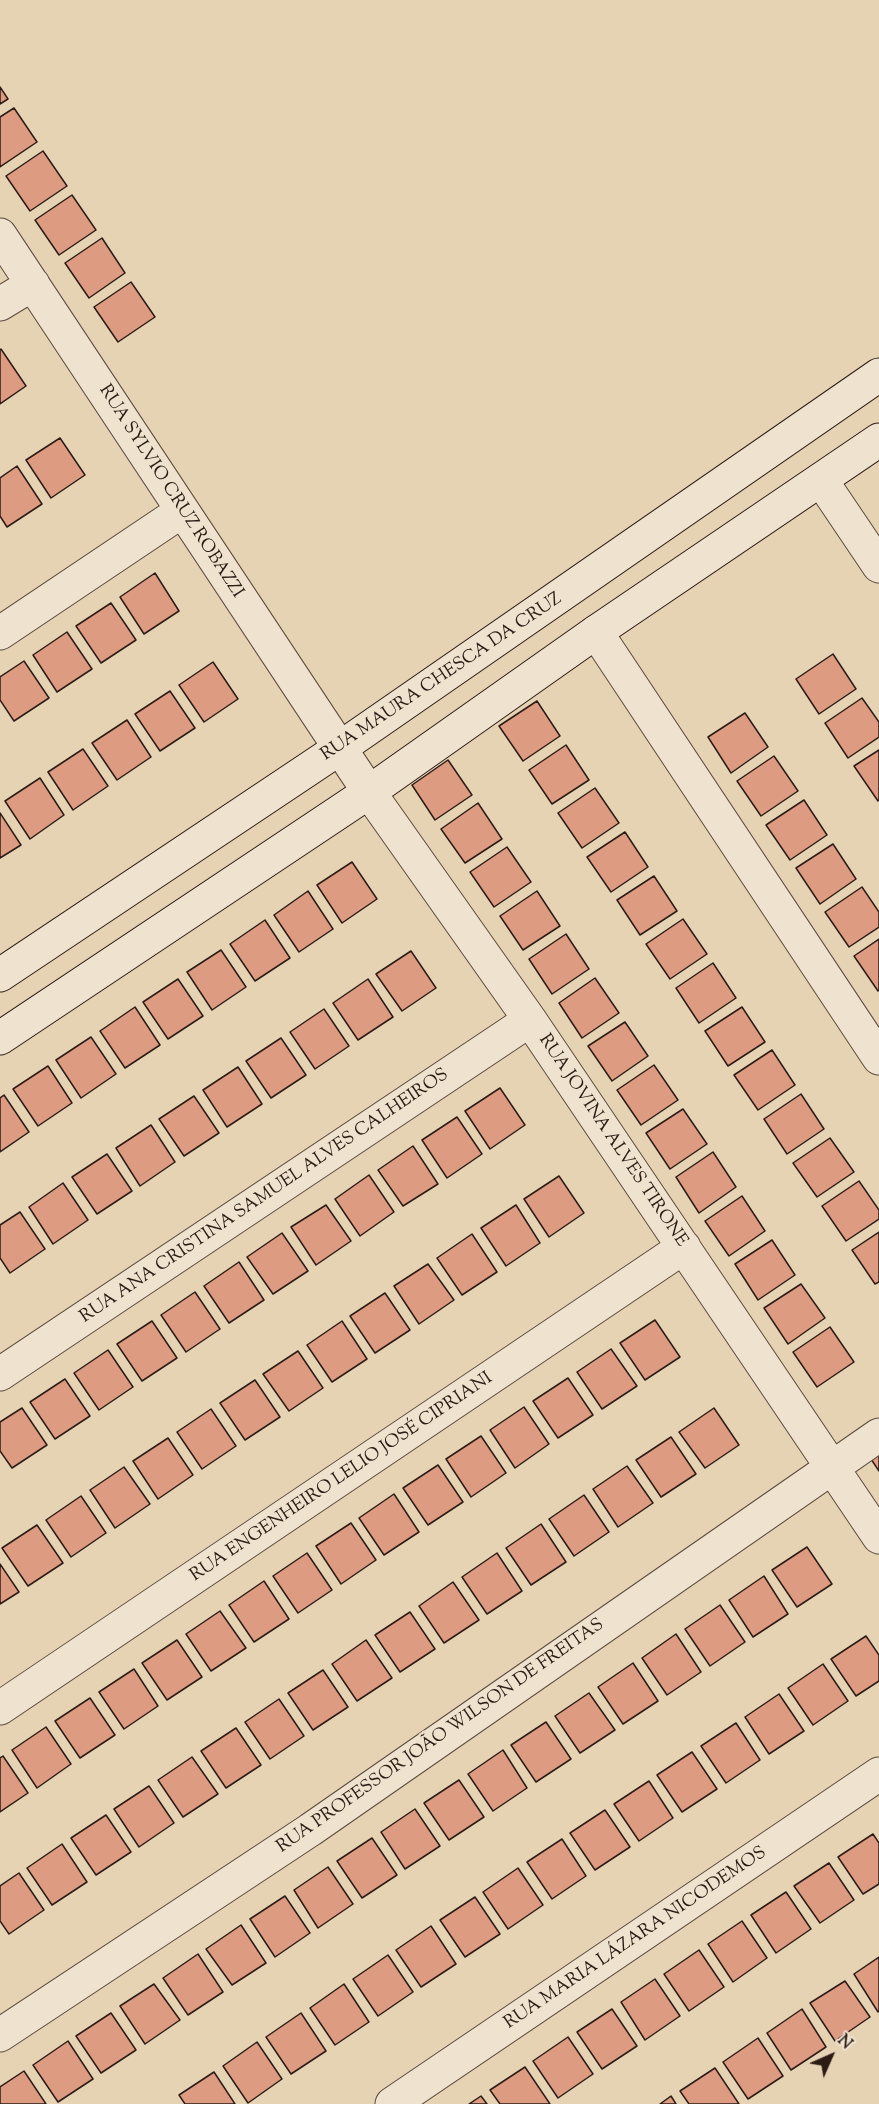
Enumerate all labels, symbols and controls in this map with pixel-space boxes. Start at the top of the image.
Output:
street label: RUA SYLVIO CRUZ ROBAZZI [93,381,247,603]
street label: RUA MAURA CHESCA DA CRUZ [318,589,566,767]
street label: RUA JOVINA ALVES TIRONE [533,1031,691,1251]
street label: RUA ANA CRISTINA SAMUEL ALVES CALHEIROS [77,1065,453,1329]
street label: RUA ENGENHEIRO LELIO JOSÉ CIPRIANI [187,1368,497,1588]
street label: RUA PROFESSOR JOÃO WILSON DE FREITAS [273,1615,609,1859]
street label: RUA MARIA LÁZARA NICODEMOS [501,1843,771,2035]
north arrow [801,2026,861,2086]
text: N [831,2030,857,2056]

